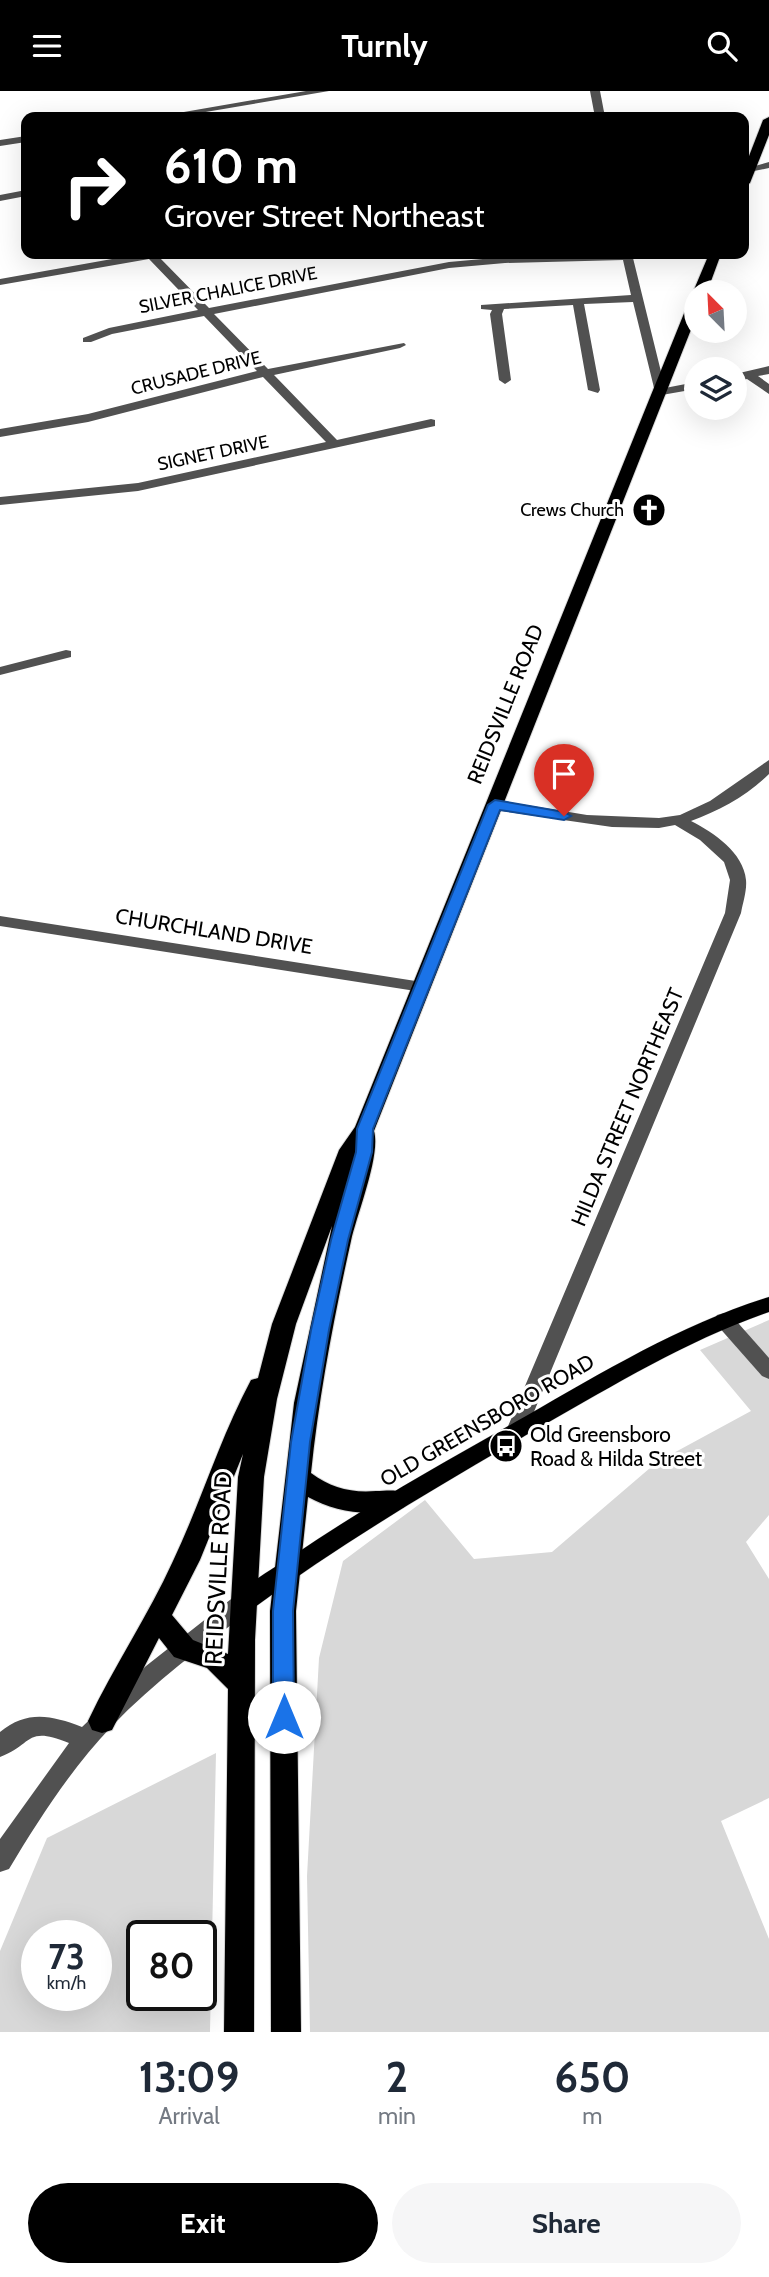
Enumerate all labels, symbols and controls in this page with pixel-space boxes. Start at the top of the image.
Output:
text: Turnly [341,26,428,65]
icon: menu [28,27,66,65]
icon: search [703,27,741,65]
text: 610 m [164,136,298,195]
icon: right [49,140,140,231]
text: Grover Street Northeast [164,196,485,235]
street label: SILVER CHALICE DRIVE [137,262,319,318]
north arrow [684,280,747,343]
map controls [684,280,747,420]
street label: CRUSADE DRIVE [129,346,263,400]
button: layers [684,357,747,420]
street label: SIGNET DRIVE [155,430,271,476]
church icon: Crews Church [630,491,668,529]
place label: Crews Church [520,499,624,521]
street label: REIDSVILLE ROAD [462,621,548,787]
pin [534,744,594,816]
icon: arrive [545,755,583,793]
street label: CHURCHLAND DRIVE [114,903,314,959]
street label: HILDA STREET NORTHEAST [565,984,689,1230]
street label: OLD GREENSBORO ROAD [376,1348,598,1492]
place label: Old Greensboro Road & Hilda Street [530,1422,702,1471]
bus stop icon: Old Greensboro Road & Hilda Street [487,1427,525,1465]
street label: REIDSVILLE ROAD [198,1470,238,1666]
position arrow [247,1680,321,1754]
speed limit sign: 80 [126,1920,217,2011]
text: 73 [48,1935,85,1978]
text: km/h [47,1972,86,1994]
text: 13:09 [139,2051,239,2103]
text: 2 [386,2051,408,2103]
text: 650 [555,2051,630,2103]
text: Arrival [158,2102,220,2130]
text: min [378,2102,416,2130]
text: m [582,2102,603,2130]
button: Exit [28,2183,378,2263]
button: Share [392,2183,741,2263]

